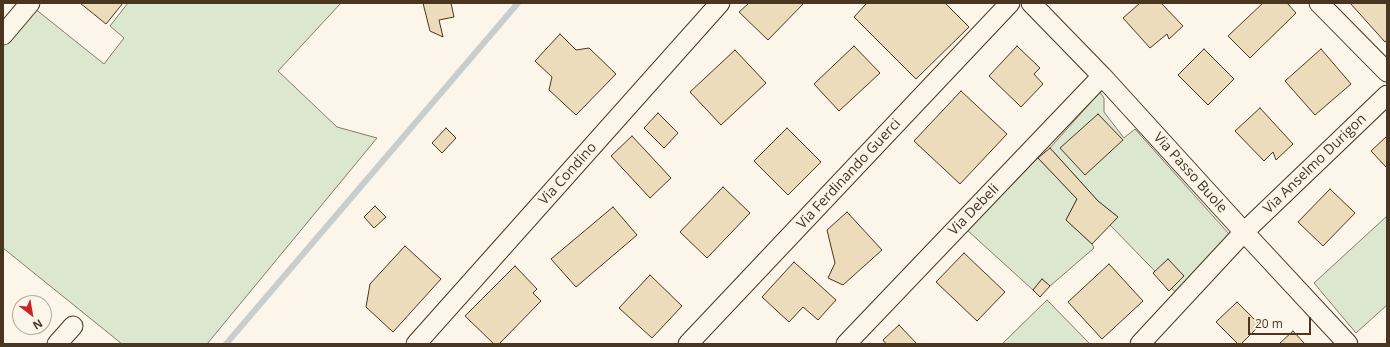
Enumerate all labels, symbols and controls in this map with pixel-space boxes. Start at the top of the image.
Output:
street label: Via Anselmo Durigon [1260,111,1370,217]
street label: Via Ferdinando Guerci [794,115,904,233]
street label: Via Passo Buole [1150,129,1230,217]
street label: Via Condino [536,139,600,209]
street label: Via Debeli [945,181,1003,239]
north arrow [12,295,52,335]
scale bar [1250,309,1313,335]
text: 20 m [1255,315,1283,332]
text: N [30,316,46,334]

